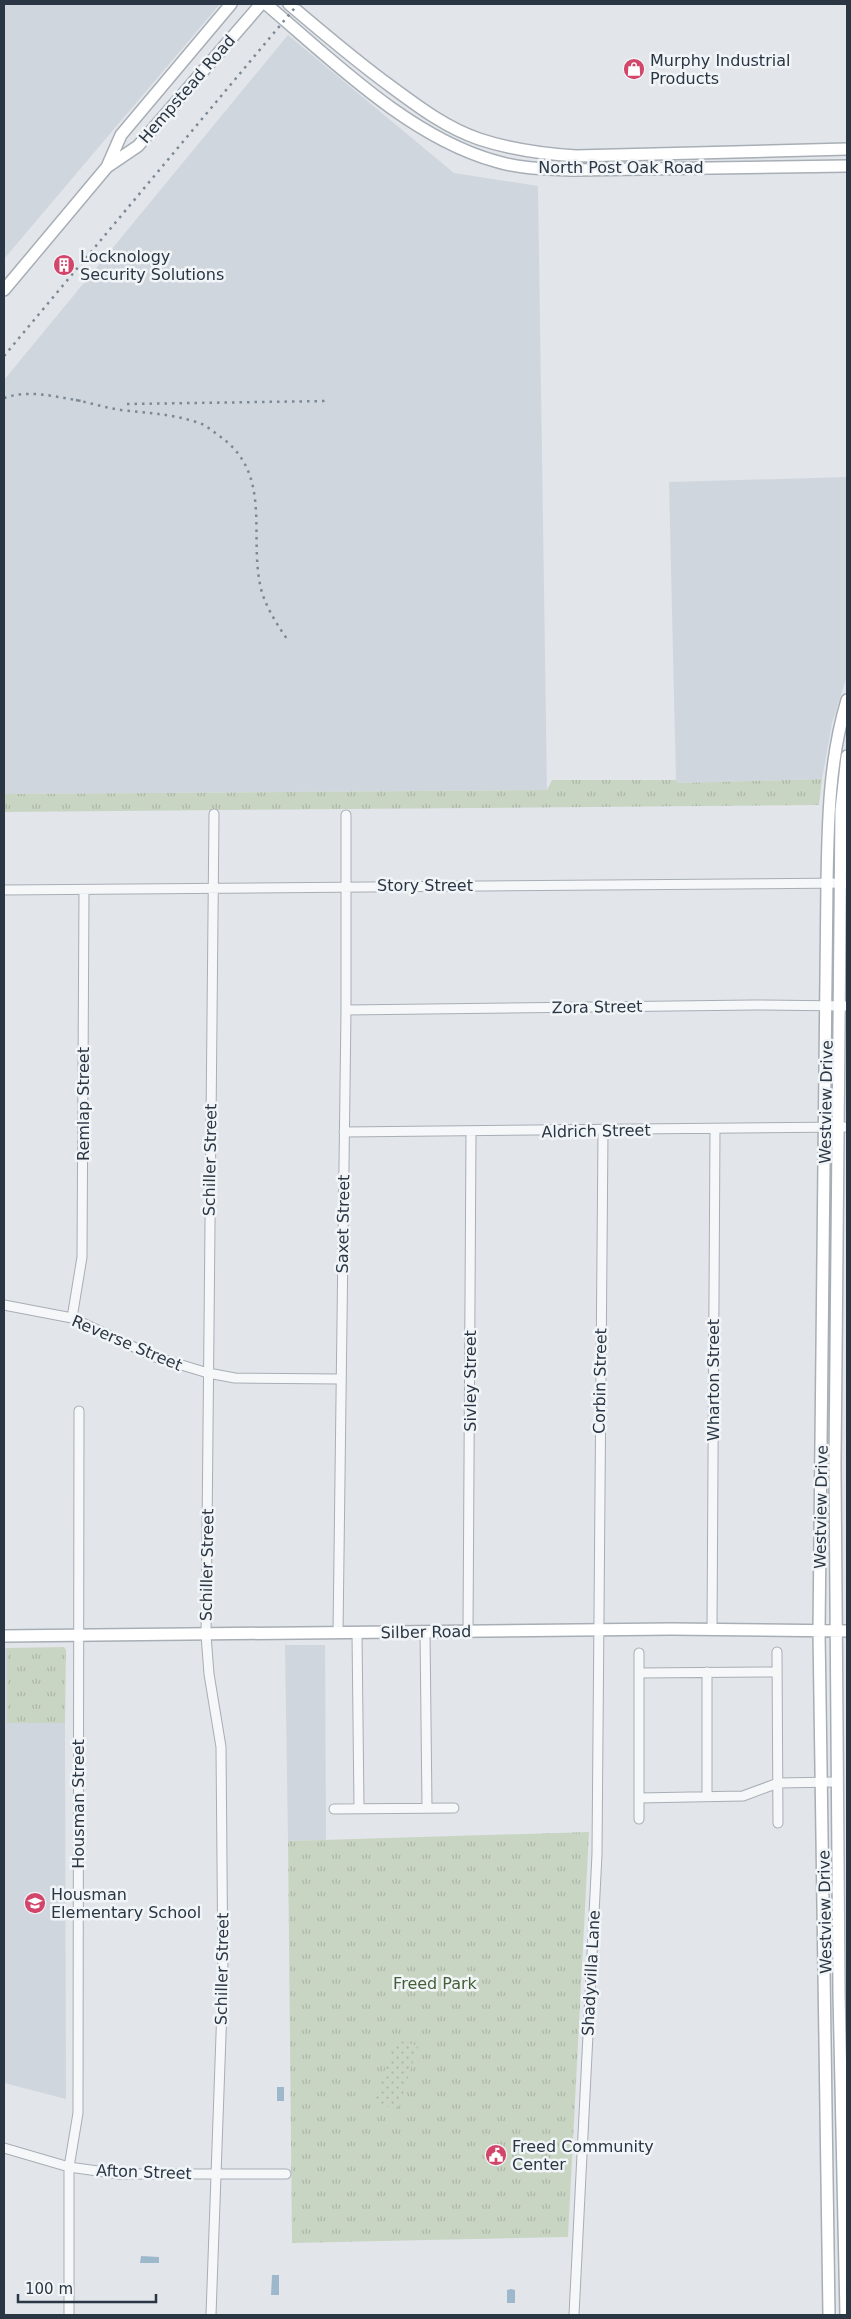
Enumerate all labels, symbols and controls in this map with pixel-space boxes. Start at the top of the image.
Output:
street label: Hempstead Road [135,31,239,147]
place label: Murphy Industrial Products [650,51,790,88]
shop icon: Murphy Industrial Products [622,57,646,81]
street label: North Post Oak Road [538,158,704,177]
place label: Locknology Security Solutions [80,247,224,284]
building icon: Locknology Security Solutions [52,253,76,277]
street label: Story Street [377,876,473,895]
street label: Zora Street [551,997,643,1017]
street label: Westview Drive [815,1040,837,1164]
street label: Remlap Street [74,1047,93,1161]
street label: Schiller Street [200,1104,220,1216]
street label: Aldrich Street [541,1121,651,1141]
street label: Saxet Street [333,1174,353,1274]
street label: Reverse Street [69,1311,185,1375]
street label: Wharton Street [704,1319,723,1441]
street label: Corbin Street [590,1328,610,1434]
street label: Sivley Street [461,1330,480,1432]
street label: Westview Drive [810,1445,832,1569]
street label: Schiller Street [197,1509,217,1621]
street label: Silber Road [380,1622,472,1642]
street label: Housman Street [69,1739,88,1869]
street label: Westview Drive [814,1850,836,1974]
place label: Housman Elementary School [51,1885,201,1922]
school or university icon: Housman Elementary School [23,1891,47,1915]
street label: Shadyvilla Lane [578,1910,604,2036]
street label: Schiller Street [212,1913,232,2025]
park label: Freed Park [393,1974,478,1993]
place label: Freed Community Center [512,2137,654,2174]
public building icon: Freed Community Center [484,2143,508,2167]
street label: Afton Street [96,2161,192,2183]
scale bar [18,2272,155,2304]
text: 100 m [25,2280,73,2298]

